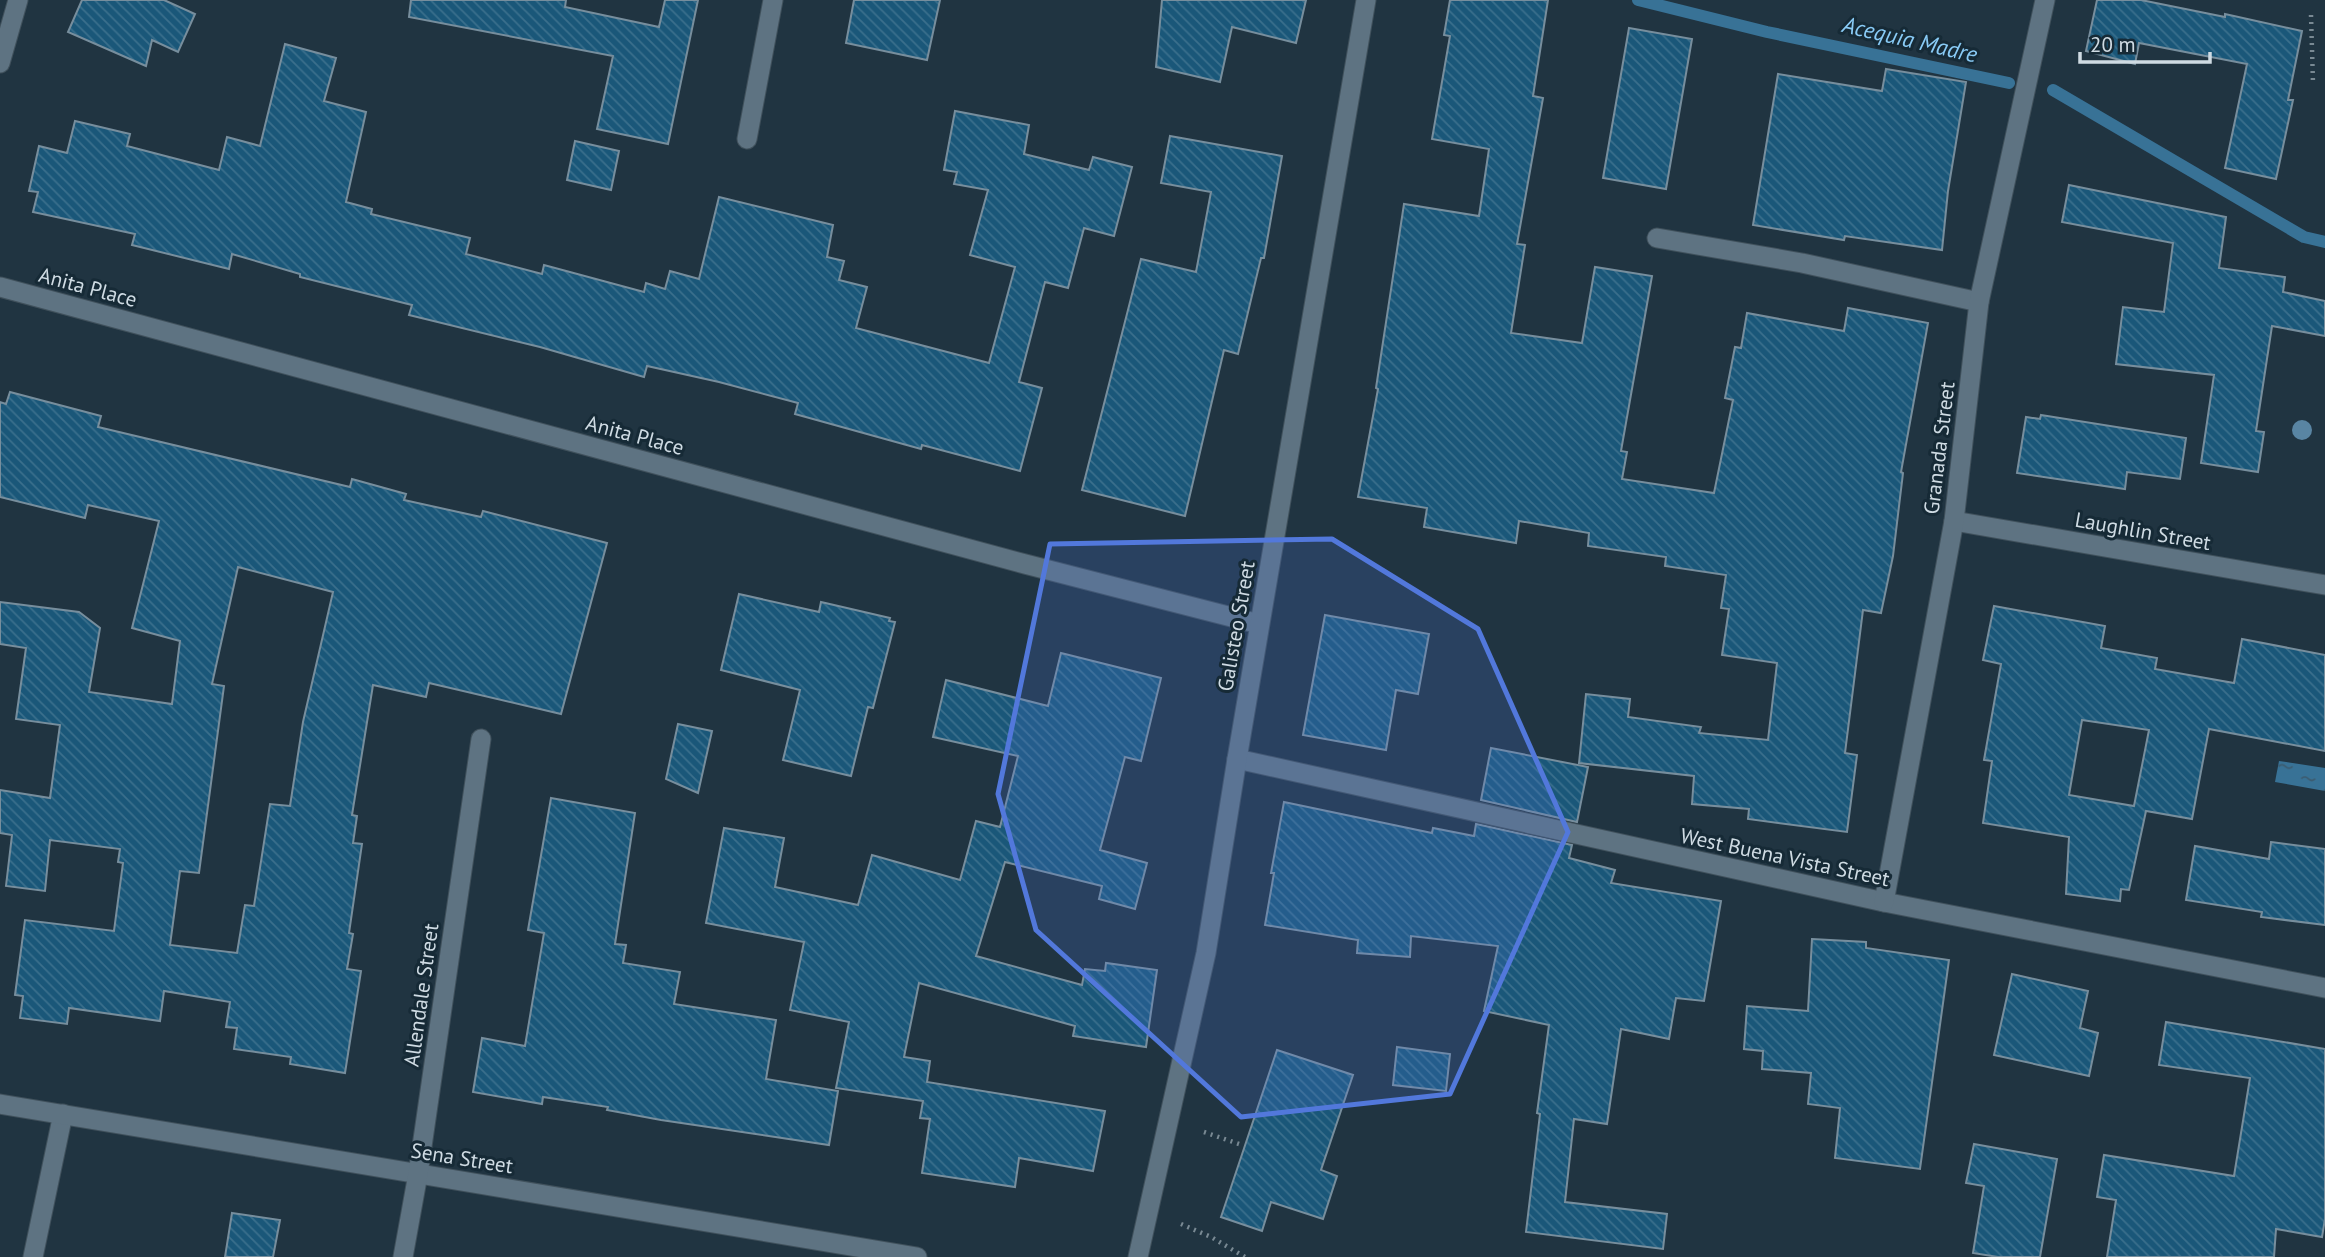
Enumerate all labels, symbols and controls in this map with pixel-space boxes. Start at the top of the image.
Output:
water label: Acequia Madre [1839,9,1981,69]
scale bar [2080,21,2210,65]
text: 20 m [2090,31,2136,58]
street label: Anita Place [36,261,140,313]
street label: Granada Street [1917,380,1961,516]
street label: Anita Place [583,409,687,461]
street label: Laughlin Street [2073,506,2213,556]
street label: Galisteo Street [1211,559,1261,693]
street label: West Buena Vista Street [1678,822,1892,892]
street label: Allendale Street [398,922,444,1068]
street label: Sena Street [409,1137,515,1179]

